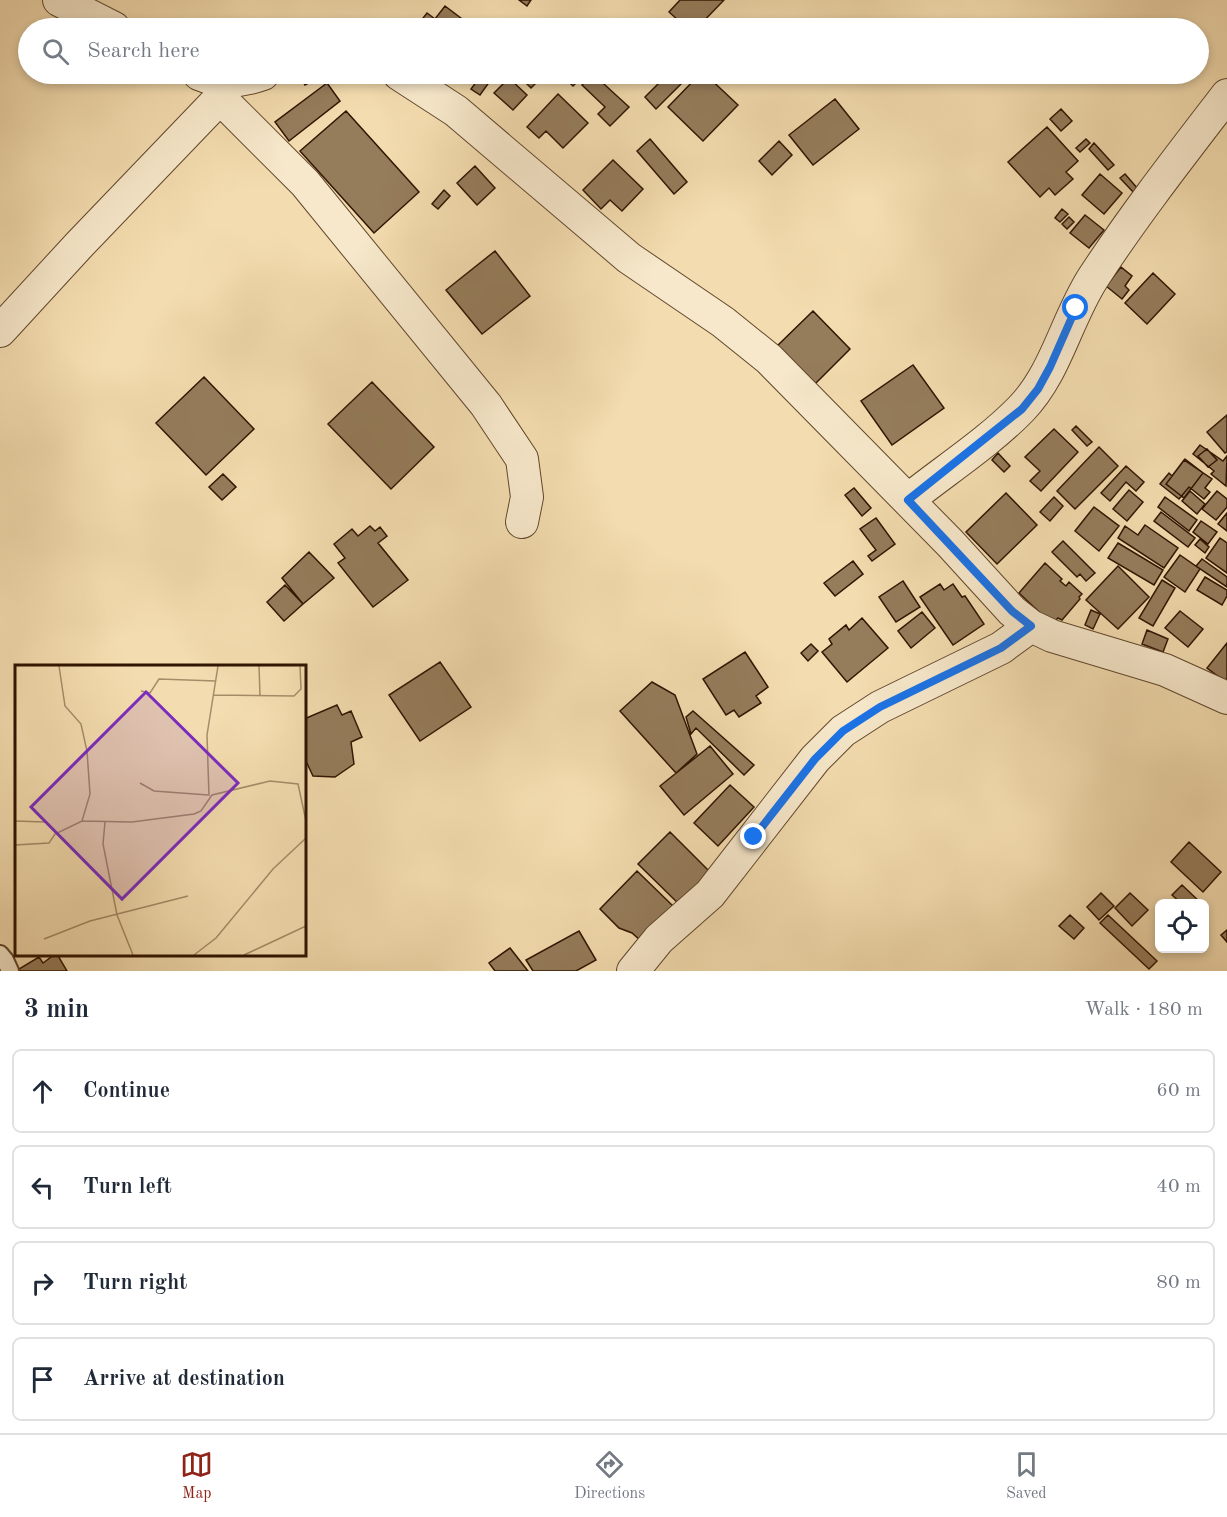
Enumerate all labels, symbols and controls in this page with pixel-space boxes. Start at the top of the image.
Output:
search box [18,18,1209,84]
icon: search [39,35,72,68]
text: Search here [87,40,200,62]
route start [1062,294,1088,320]
inset map [15,665,306,956]
route end [740,823,766,849]
map controls [1155,899,1209,953]
button: locate [1155,899,1209,953]
text: 3 min [24,997,89,1023]
text: Walk · 180 m [1084,1000,1203,1020]
icon: ahead [26,1075,59,1108]
text: Continue [83,1080,170,1102]
text: 60 m [1156,1081,1201,1101]
icon: left [26,1171,59,1204]
text: Turn left [83,1176,172,1198]
text: 40 m [1156,1177,1201,1197]
icon: right [26,1267,59,1300]
text: Turn right [83,1272,187,1294]
text: 80 m [1156,1273,1201,1293]
icon: arrive [26,1363,59,1396]
text: Arrive at destination [83,1368,285,1390]
tab: Map [180,1448,213,1504]
tab: Directions [574,1448,645,1504]
tab: Saved [1006,1448,1047,1504]

